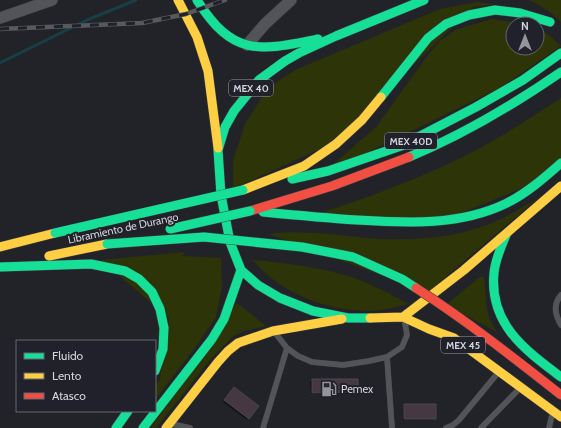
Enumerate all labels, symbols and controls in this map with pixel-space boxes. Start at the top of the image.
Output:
north arrow [505,16,545,56]
text: N [521,19,529,33]
road number: MEX 40 [229,80,273,96]
road number: MEX 40D [385,133,437,149]
street label: Libramiento de Durango [66,209,180,247]
road number: MEX 45 [441,337,485,353]
legend [16,340,156,412]
text: Fluido [52,348,84,363]
text: Lento [52,368,82,383]
fuel station icon: Pemex [320,380,338,398]
place label: Pemex [341,382,374,396]
text: Atasco [52,388,86,403]

